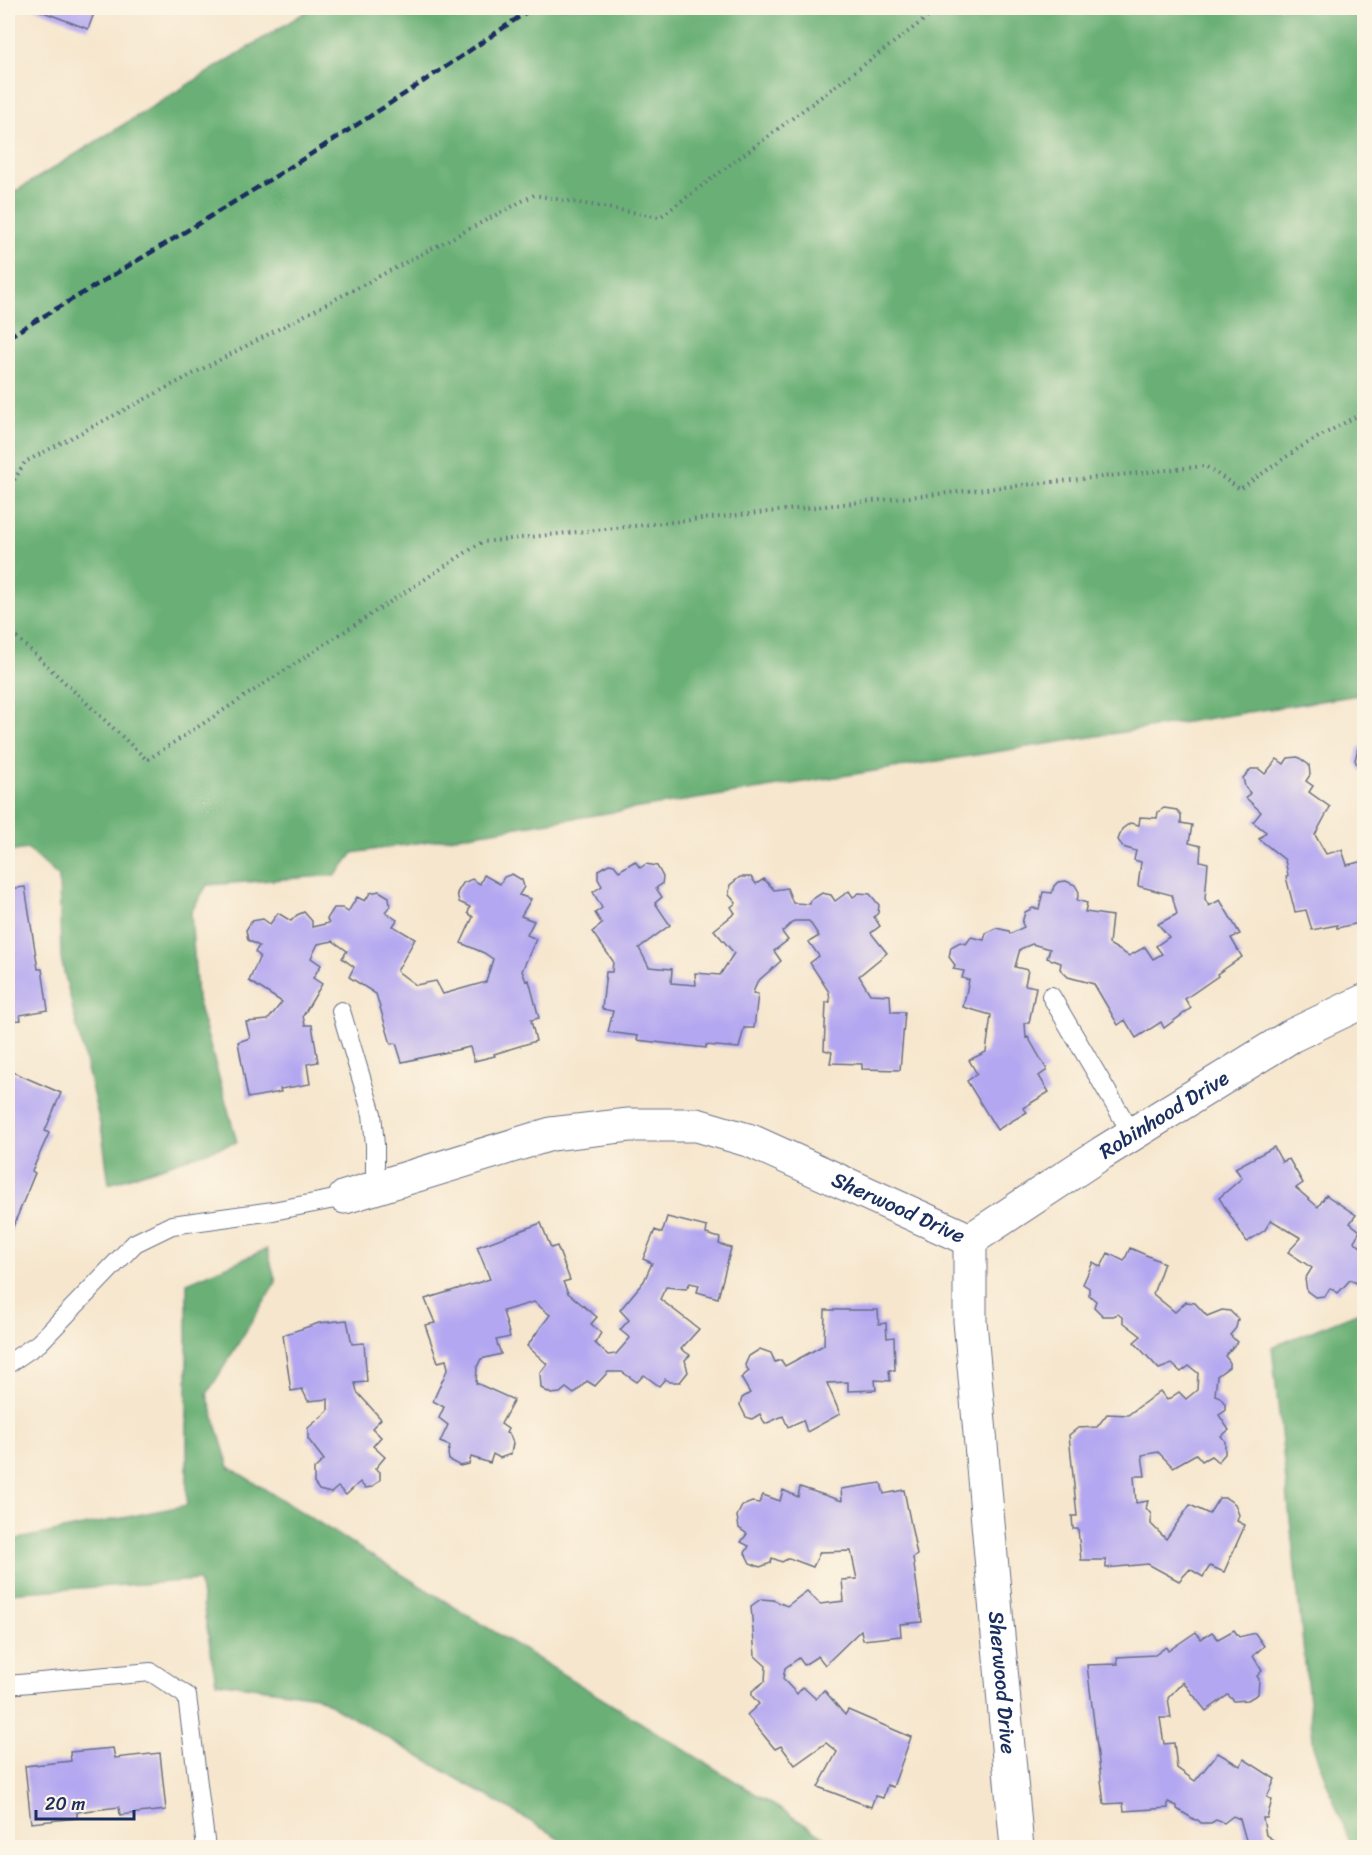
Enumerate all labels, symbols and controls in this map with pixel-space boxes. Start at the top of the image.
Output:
street label: Robinhood Drive [1091,1060,1237,1170]
street label: Sherwood Drive [825,1161,972,1255]
street label: Sherwood Drive [977,1609,1028,1756]
scale bar [36,1783,134,1821]
text: 20 m [45,1788,85,1820]

